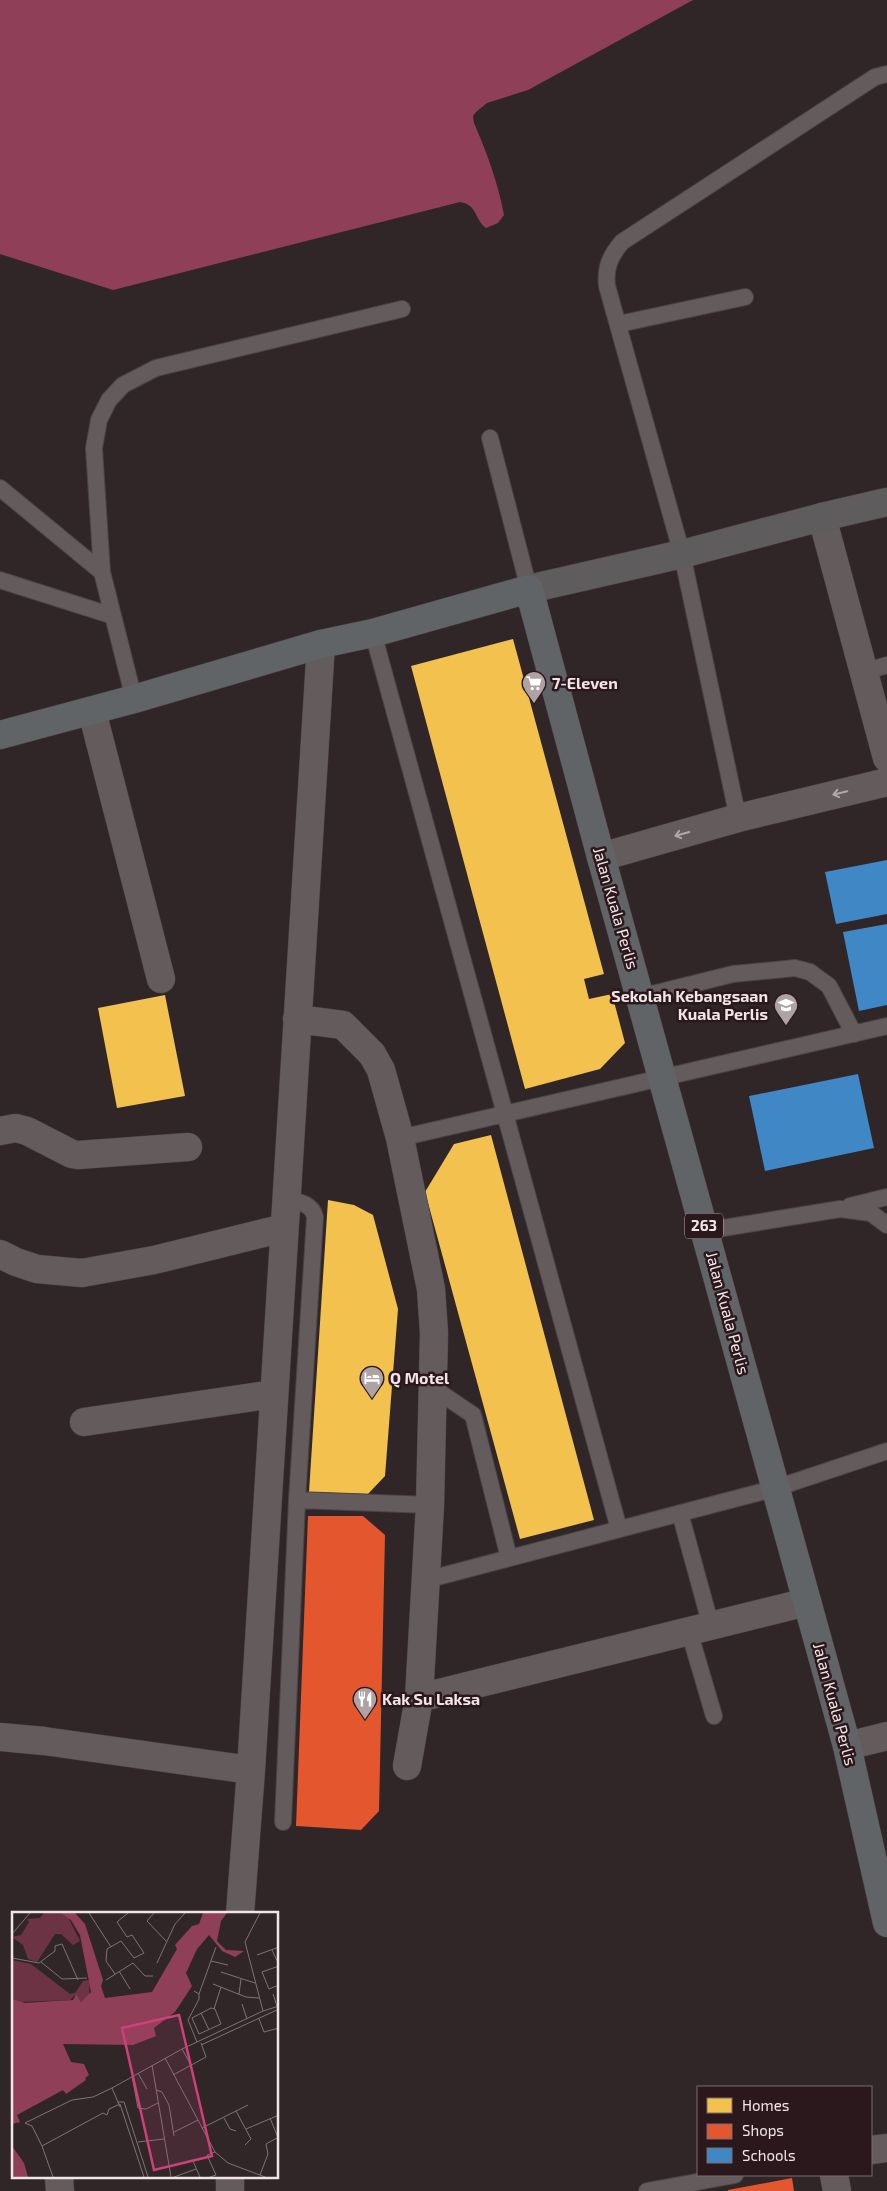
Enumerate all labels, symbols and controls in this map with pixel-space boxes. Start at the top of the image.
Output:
supermarket icon: 7-Eleven [521,670,547,704]
place label: 7-Eleven [552,673,618,692]
one-way arrow [832,789,848,798]
one-way arrow [675,830,691,840]
street label: Jalan Kuala Perlis [590,845,643,971]
place label: Sekolah Kebangsaan Kuala Perlis [611,986,768,1023]
school or university icon: Sekolah Kebangsaan Kuala Perlis [773,992,799,1026]
road number: 263 [685,1214,723,1238]
street label: Jalan Kuala Perlis [703,1249,754,1376]
hotel icon: Q Motel [359,1365,385,1399]
place label: Q Motel [390,1368,450,1388]
street label: Jalan Kuala Perlis [810,1640,861,1767]
restaurant icon: Kak Su Laksa [352,1686,378,1720]
place label: Kak Su Laksa [382,1689,480,1708]
inset map [12,1912,279,2178]
legend [697,2086,872,2176]
text: Homes [742,2096,789,2114]
text: Shops [742,2121,784,2139]
text: Schools [742,2146,796,2164]

